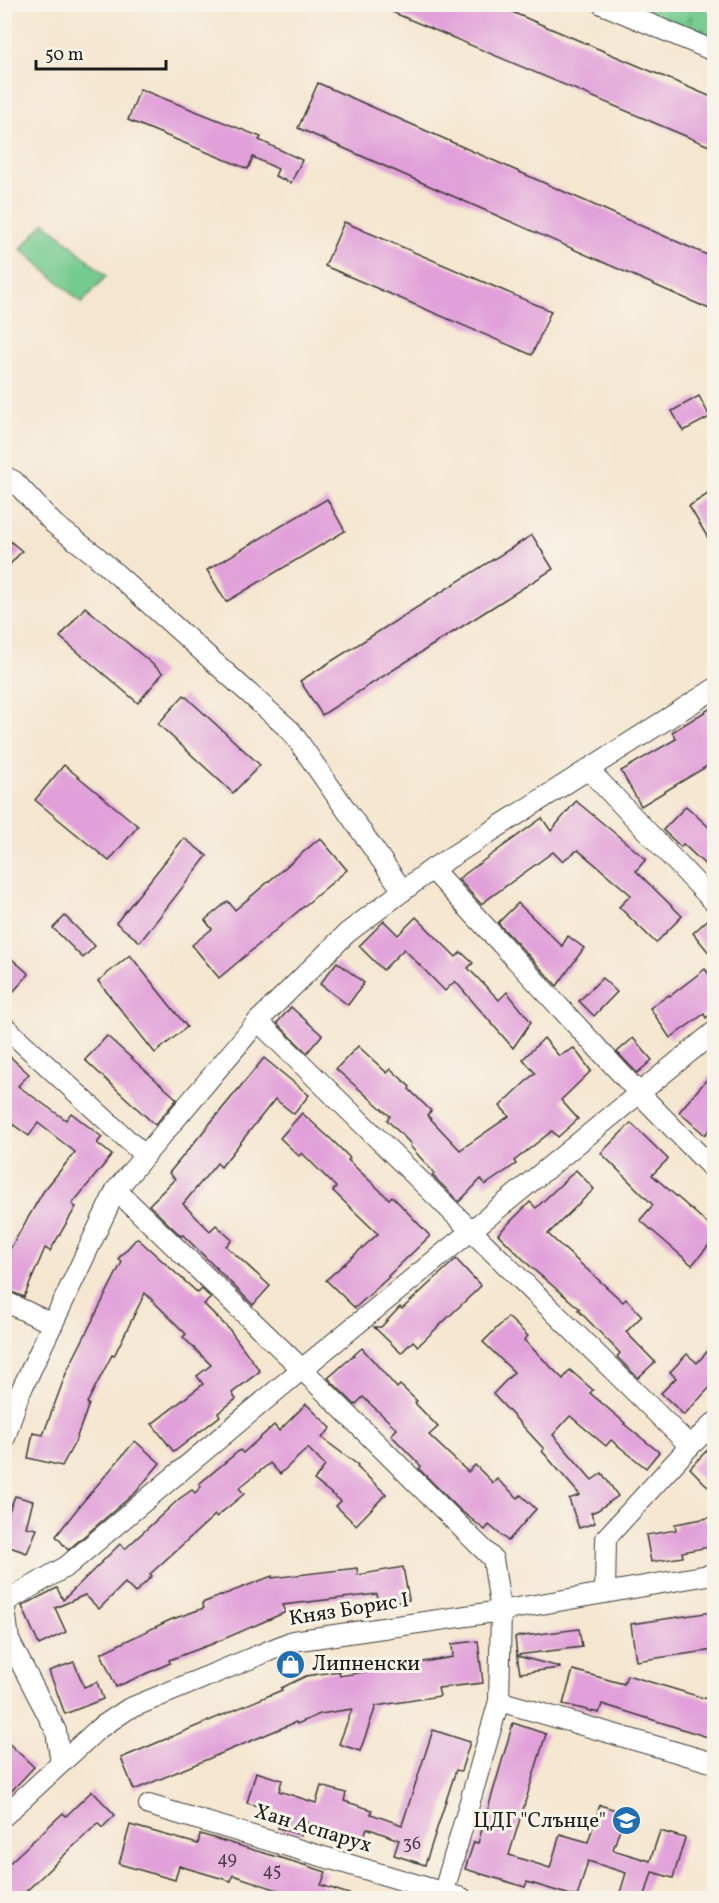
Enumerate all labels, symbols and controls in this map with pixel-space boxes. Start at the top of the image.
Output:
scale bar [36,33,166,71]
text: 50 m [45,43,84,68]
street label: Княз Борис I [287,1586,411,1634]
shop icon: Липненски [275,1648,307,1680]
place label: Липненски [312,1650,420,1679]
street label: Хан Аспарух [251,1797,375,1861]
school or university icon: ЦДГ "Слънце" [611,1805,643,1837]
place label: ЦДГ "Слънце" [473,1807,606,1836]
house number: 36 [403,1832,421,1857]
house number: 49 [217,1847,237,1872]
house number: 45 [263,1859,281,1884]

